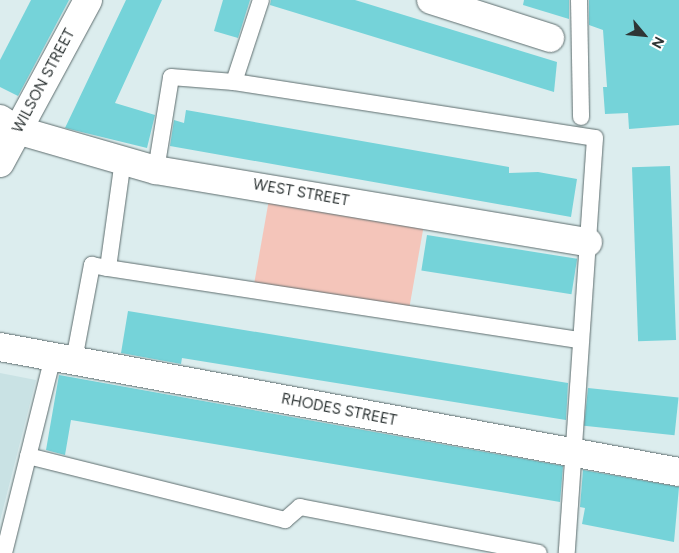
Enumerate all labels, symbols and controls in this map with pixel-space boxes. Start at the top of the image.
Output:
north arrow [619,10,669,60]
street label: WILSON STREET [9,26,79,136]
text: N [648,33,668,51]
street label: WEST STREET [251,176,351,210]
street label: RHODES STREET [280,390,398,430]

